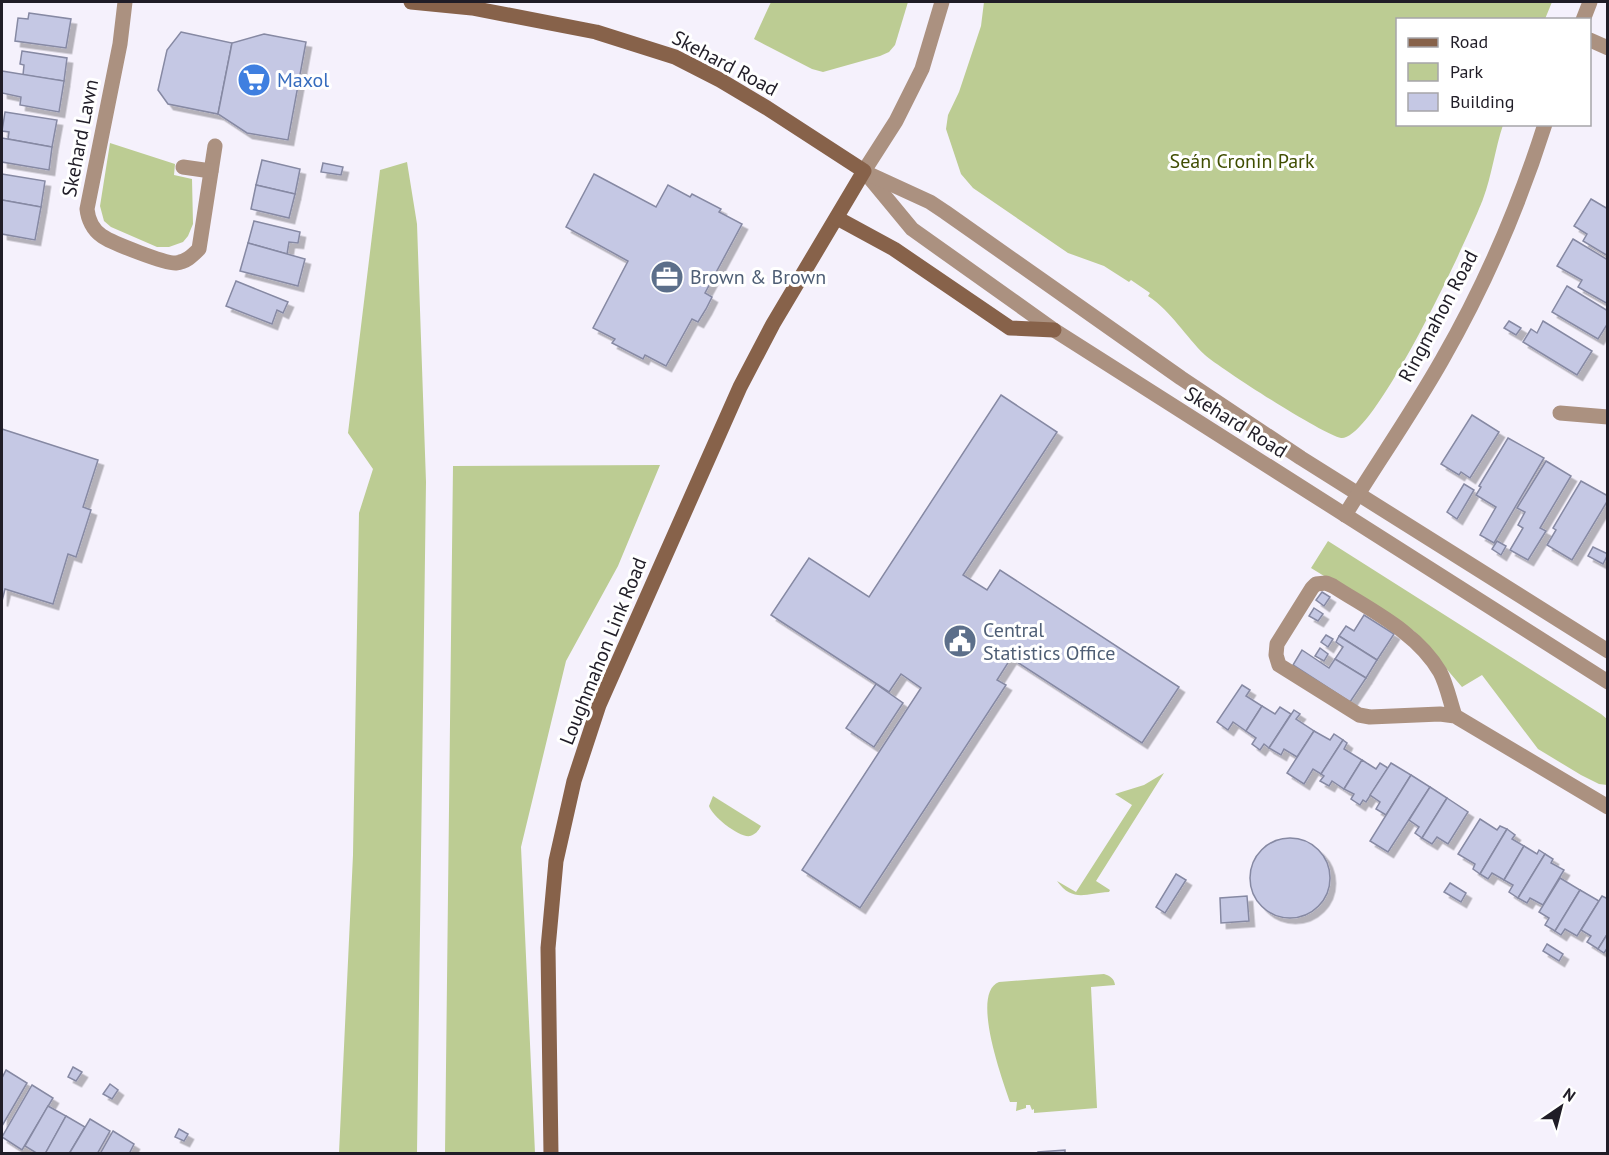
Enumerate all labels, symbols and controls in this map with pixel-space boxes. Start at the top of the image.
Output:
legend [1396,18,1591,126]
street label: Skehard Road [668,24,782,102]
text: Road [1450,30,1488,53]
text: Park [1450,60,1483,83]
supermarket icon: Maxol [236,62,272,98]
place label: Maxol [277,67,329,93]
street label: Skehard Lawn [56,77,104,199]
text: Building [1450,90,1514,113]
park label: Seán Cronin Park [1170,148,1315,174]
street label: Ringmahon Road [1392,246,1484,386]
office icon: Brown & Brown [649,259,685,295]
place label: Brown & Brown [690,264,826,290]
street label: Skehard Road [1180,380,1292,464]
street label: Loughmahon Link Road [554,554,652,748]
place label: Central Statistics Office [983,617,1115,666]
public building icon: Central Statistics Office [942,623,978,659]
north arrow [1531,1077,1591,1137]
text: N [1560,1084,1580,1106]

